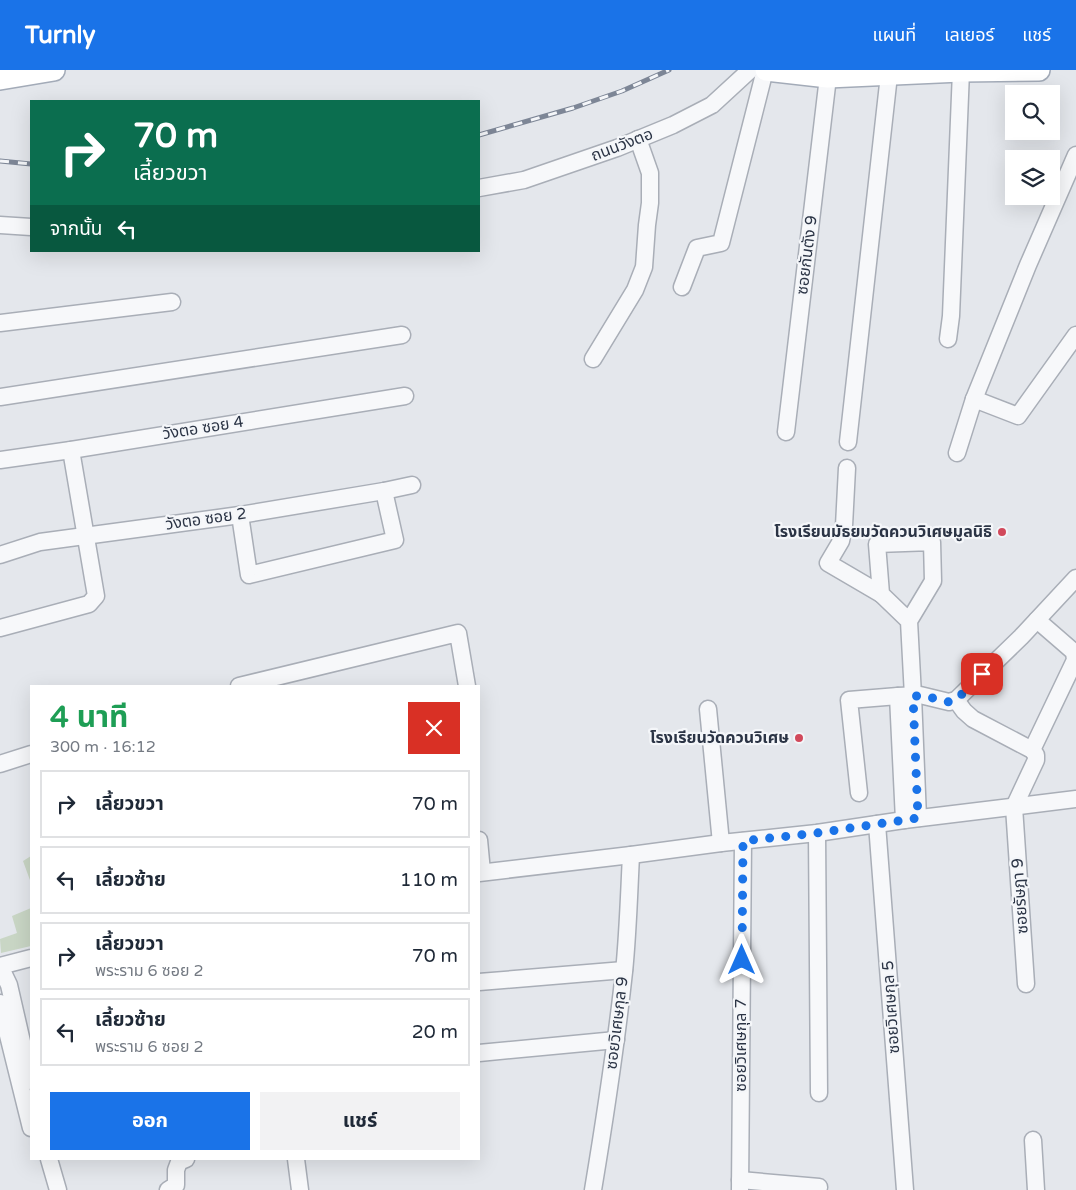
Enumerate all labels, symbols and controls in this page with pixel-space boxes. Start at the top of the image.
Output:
text: Turnly [25,21,95,50]
text: แผนที่ [872,24,916,46]
text: เลเยอร์ [944,24,994,46]
text: แชร์ [1022,24,1051,46]
map controls [1005,85,1060,205]
button: search [1005,85,1060,140]
text: 70 m [133,115,218,157]
icon: right [50,120,115,185]
street label: ถนนวังตอ [588,124,656,166]
button: layers [1005,150,1060,205]
text: เลี้ยวขวา [133,160,208,186]
street label: ซอยกันตัง 9 [792,214,822,296]
icon: left [113,215,141,243]
text: จากนั้น [50,218,103,240]
street label: วังตอ ซอย 4 [161,412,245,444]
street label: วังตอ ซอย 2 [164,503,248,535]
place label: โรงเรียนมัธยมวัดควนวิเศษมูลนิธิ [774,522,992,542]
marker: โรงเรียนมัธยมวัดควนวิเศษมูลนิธิ [996,526,1008,538]
pin [961,653,1003,695]
icon: arrive [968,660,996,688]
text: 4 นาที [50,699,128,736]
button: close [408,702,460,754]
place label: โรงเรียนวัดควนวิเศษ [650,728,789,748]
marker: โรงเรียนวัดควนวิเศษ [793,732,805,744]
text: 300 m · 16:12 [50,737,156,757]
icon: right [52,790,80,818]
text: เลี้ยวขวา [95,793,164,815]
text: 70 m [412,793,458,815]
street label: ซอยรัษฎา 9 [1007,857,1033,935]
icon: left [52,866,80,894]
text: เลี้ยวซ้าย [95,869,166,891]
text: 110 m [400,869,458,891]
text: เลี้ยวขวา [95,933,164,955]
position arrow [715,933,767,985]
icon: right [52,942,80,970]
text: 70 m [412,945,458,967]
street label: ซอยวิเศษกุล 5 [878,960,904,1054]
text: พระราม 6 ซอย 2 [95,961,204,981]
street label: ซอยวิเศษกุล 9 [601,976,633,1070]
street label: ซอยวิเศษกุล 7 [731,998,751,1092]
text: เลี้ยวซ้าย [95,1009,166,1031]
icon: left [52,1018,80,1046]
text: 20 m [412,1021,458,1043]
text: พระราม 6 ซอย 2 [95,1037,204,1057]
button: ออก [50,1092,250,1150]
button: แชร์ [260,1092,460,1150]

